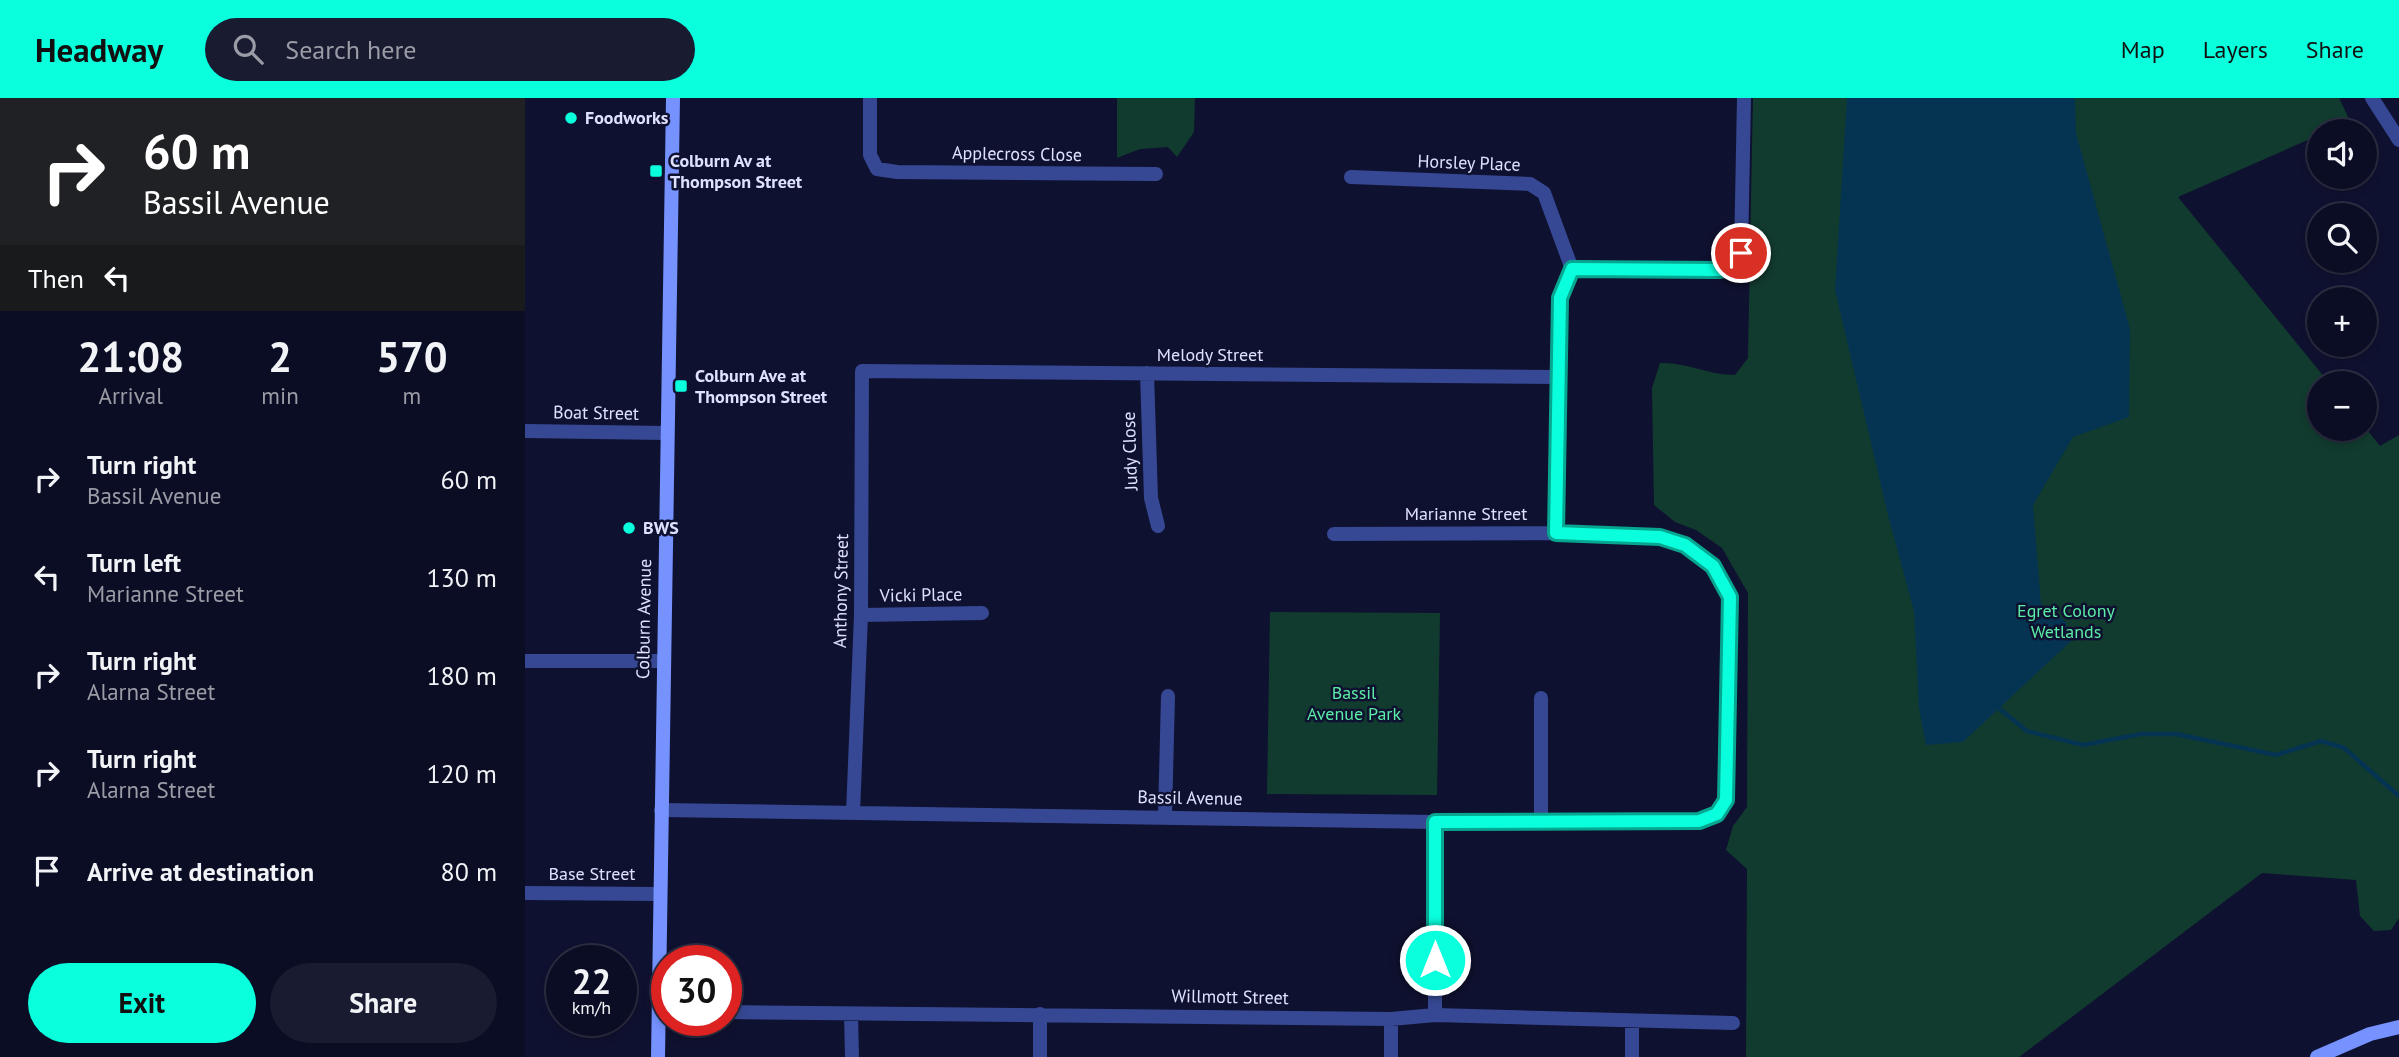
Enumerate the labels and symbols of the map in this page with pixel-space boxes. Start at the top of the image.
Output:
place label: Foodworks [585,106,669,129]
marker: Foodworks [563,110,579,126]
street label: Applecross Close [952,141,1082,166]
place label: Colburn Av at Thompson Street [670,149,803,193]
street label: Horsley Place [1417,149,1521,176]
marker: Colburn Av at Thompson Street [648,163,664,179]
pin [1711,223,1771,283]
street label: Melody Street [1157,343,1263,366]
place label: Colburn Ave at Thompson Street [695,364,828,408]
marker: Colburn Ave at Thompson Street [673,378,689,394]
street label: Boat Street [553,400,639,425]
street label: Judy Close [1117,411,1142,492]
street label: Marianne Street [1405,502,1527,525]
place label: BWS [643,516,679,539]
marker: BWS [621,520,637,536]
street label: Anthony Street [828,534,853,648]
street label: Colburn Avenue [631,559,656,679]
street label: Vicki Place [879,582,962,607]
park label: Egret Colony Wetlands [2017,599,2116,643]
park label: Bassil Avenue Park [1307,681,1401,725]
street label: Bassil Avenue [1137,785,1243,810]
street label: Base Street [549,862,635,885]
position arrow [1398,923,1472,997]
speed limit sign: 30 [651,945,742,1036]
street label: Willmott Street [1171,984,1289,1009]

